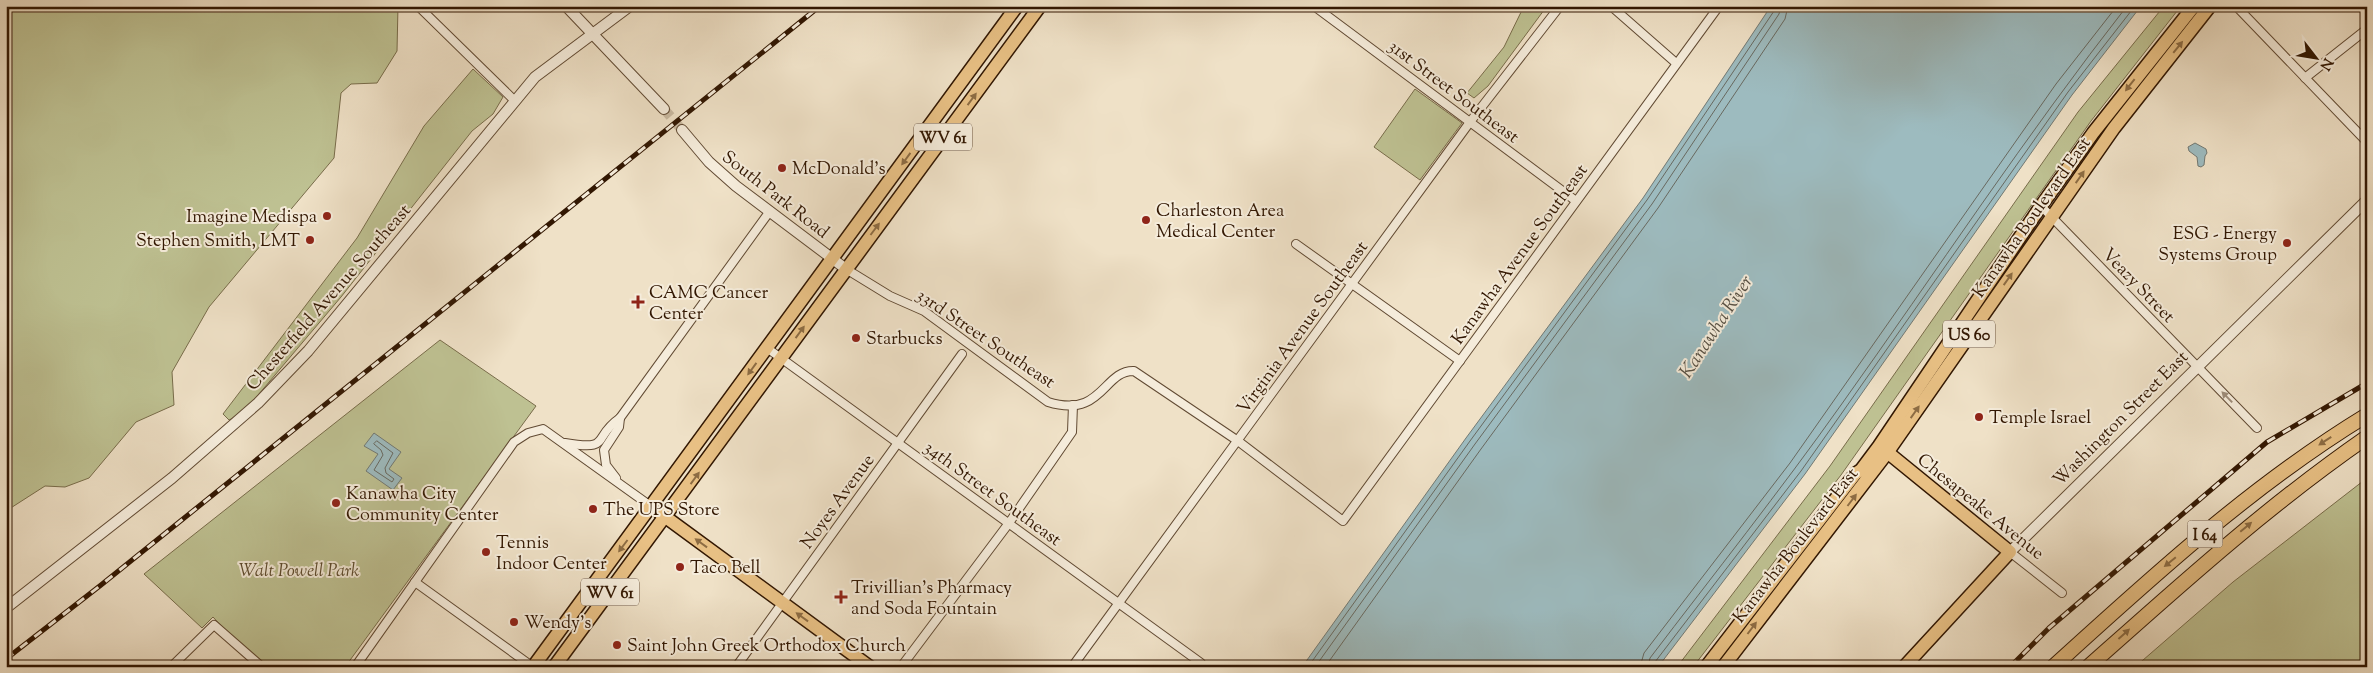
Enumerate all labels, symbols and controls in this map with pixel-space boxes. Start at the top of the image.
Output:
north arrow [2290,32,2340,82]
street label: 31st Street Southeast [1382,35,1524,151]
one-way arrow [2172,41,2183,54]
text: N [2314,54,2337,74]
one-way arrow [2125,78,2136,91]
one-way arrow [967,92,977,106]
road number: WV 61 [914,124,972,150]
street label: Kanawha Boulevard East [1967,132,2098,304]
street label: South Park Road [715,145,834,246]
one-way arrow [901,152,912,165]
place label: McDonald's [792,157,886,183]
street label: Kanawha Avenue Southeast [1446,160,1595,351]
marker: McDonald's [776,162,788,174]
one-way arrow [2075,170,2085,183]
street label: Chesterfield Avenue Southeast [241,199,418,397]
place label: Charleston Area Medical Center [1156,199,1284,246]
place label: Imagine Medispa [186,205,317,231]
marker: Imagine Medispa [321,210,333,222]
marker: Charleston Area Medical Center [1140,214,1152,226]
one-way arrow [870,222,880,236]
place label: ESG - Energy Systems Group [2158,222,2277,269]
place label: Stephen Smith, LMT [136,229,300,255]
marker: Stephen Smith, LMT [304,234,316,246]
street label: Virginia Avenue Southeast [1232,236,1375,420]
marker: ESG - Energy Systems Group [2281,237,2293,249]
street label: Veazy Street [2095,243,2180,330]
water label: Kanawha River [1674,270,1761,384]
one-way arrow [2003,272,2013,286]
place label: CAMC Cancer Center [649,281,769,328]
street label: 33rd Street Southeast [910,283,1060,396]
marker: CAMC Cancer Center [631,295,645,309]
road number: US 60 [1943,320,1995,348]
one-way arrow [795,325,805,338]
place label: Starbucks [866,327,943,353]
marker: Starbucks [850,332,862,344]
street label: Washington Street East [2048,346,2195,493]
one-way arrow [747,362,757,376]
one-way arrow [2221,391,2233,403]
one-way arrow [1910,406,1920,419]
place label: Temple Israel [1989,406,2091,432]
marker: Temple Israel [1973,411,1985,423]
street label: 34th Street Southeast [918,436,1066,553]
one-way arrow [2319,436,2332,445]
street label: Chesapeake Avenue [1911,448,2049,567]
street label: Noyes Avenue [795,449,882,555]
street label: Kanawha Boulevard East [1727,463,1866,630]
one-way arrow [689,471,699,484]
place label: Kanawha City Community Center [346,482,499,529]
one-way arrow [1847,493,1857,507]
marker: Kanawha City Community Center [330,497,342,509]
place label: The UPS Store [603,498,720,524]
marker: The UPS Store [587,503,599,515]
road number: I 64 [2188,520,2222,548]
one-way arrow [2239,521,2252,532]
place label: Tennis Indoor Center [496,531,607,578]
one-way arrow [695,537,708,548]
one-way arrow [617,539,628,552]
marker: Tennis Indoor Center [480,546,492,558]
place label: Taco Bell [690,556,761,582]
one-way arrow [2163,557,2176,568]
park label: Walt Powell Park [239,559,359,585]
marker: Taco Bell [674,561,686,573]
place label: Trivillian's Pharmacy and Soda Fountain [851,576,1012,623]
road number: WV 61 [581,578,639,606]
marker: Trivillian's Pharmacy and Soda Fountain [835,591,847,603]
place label: Wendy's [524,611,591,637]
one-way arrow [795,612,809,622]
marker: Wendy's [508,616,520,628]
one-way arrow [1747,622,1758,635]
one-way arrow [2118,629,2131,640]
place label: Saint John Greek Orthodox Church [627,634,906,660]
marker: Saint John Greek Orthodox Church [611,639,623,651]

